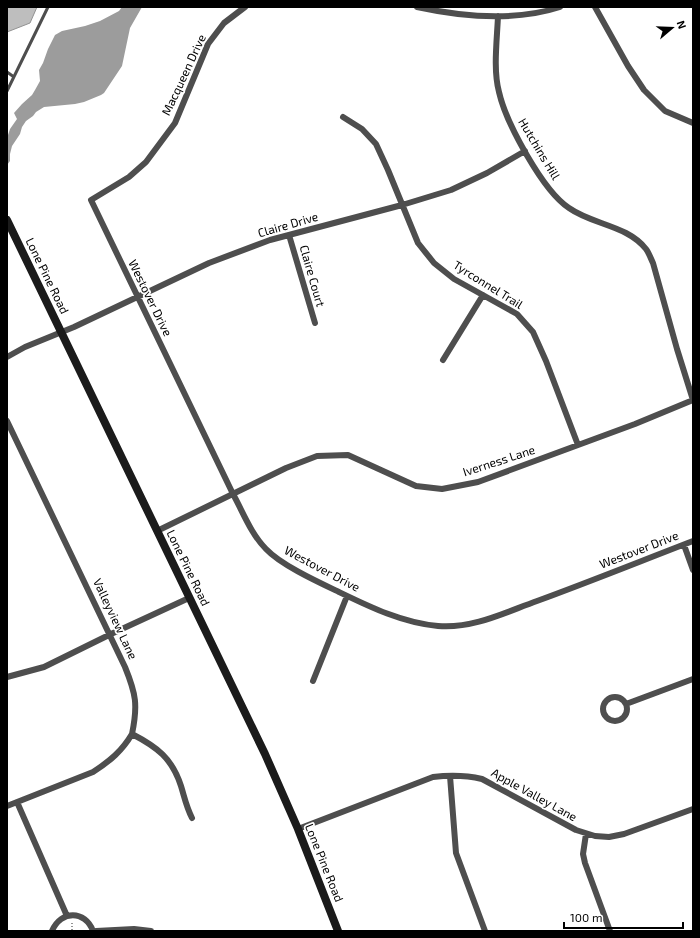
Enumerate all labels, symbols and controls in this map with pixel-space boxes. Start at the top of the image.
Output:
north arrow [652,8,692,48]
text: N [674,19,689,31]
street label: Macqueen Drive [158,32,208,117]
street label: Hutchins Hill [516,115,564,182]
street label: Claire Drive [256,209,320,239]
street label: Lone Pine Road [23,235,72,316]
street label: Claire Court [297,243,329,309]
street label: Westover Drive [126,257,175,338]
street label: Tyrconnel Trail [451,257,526,311]
street label: Iverness Lane [461,442,537,478]
street label: Lone Pine Road [164,527,213,608]
street label: Westover Drive [597,528,680,571]
street label: Westover Drive [282,542,363,594]
street label: Valleyview Lane [91,576,141,661]
street label: Apple Valley Lane [489,765,580,823]
street label: Lone Pine Road [303,822,347,904]
scale bar [564,904,683,930]
text: 100 m [570,910,602,924]

